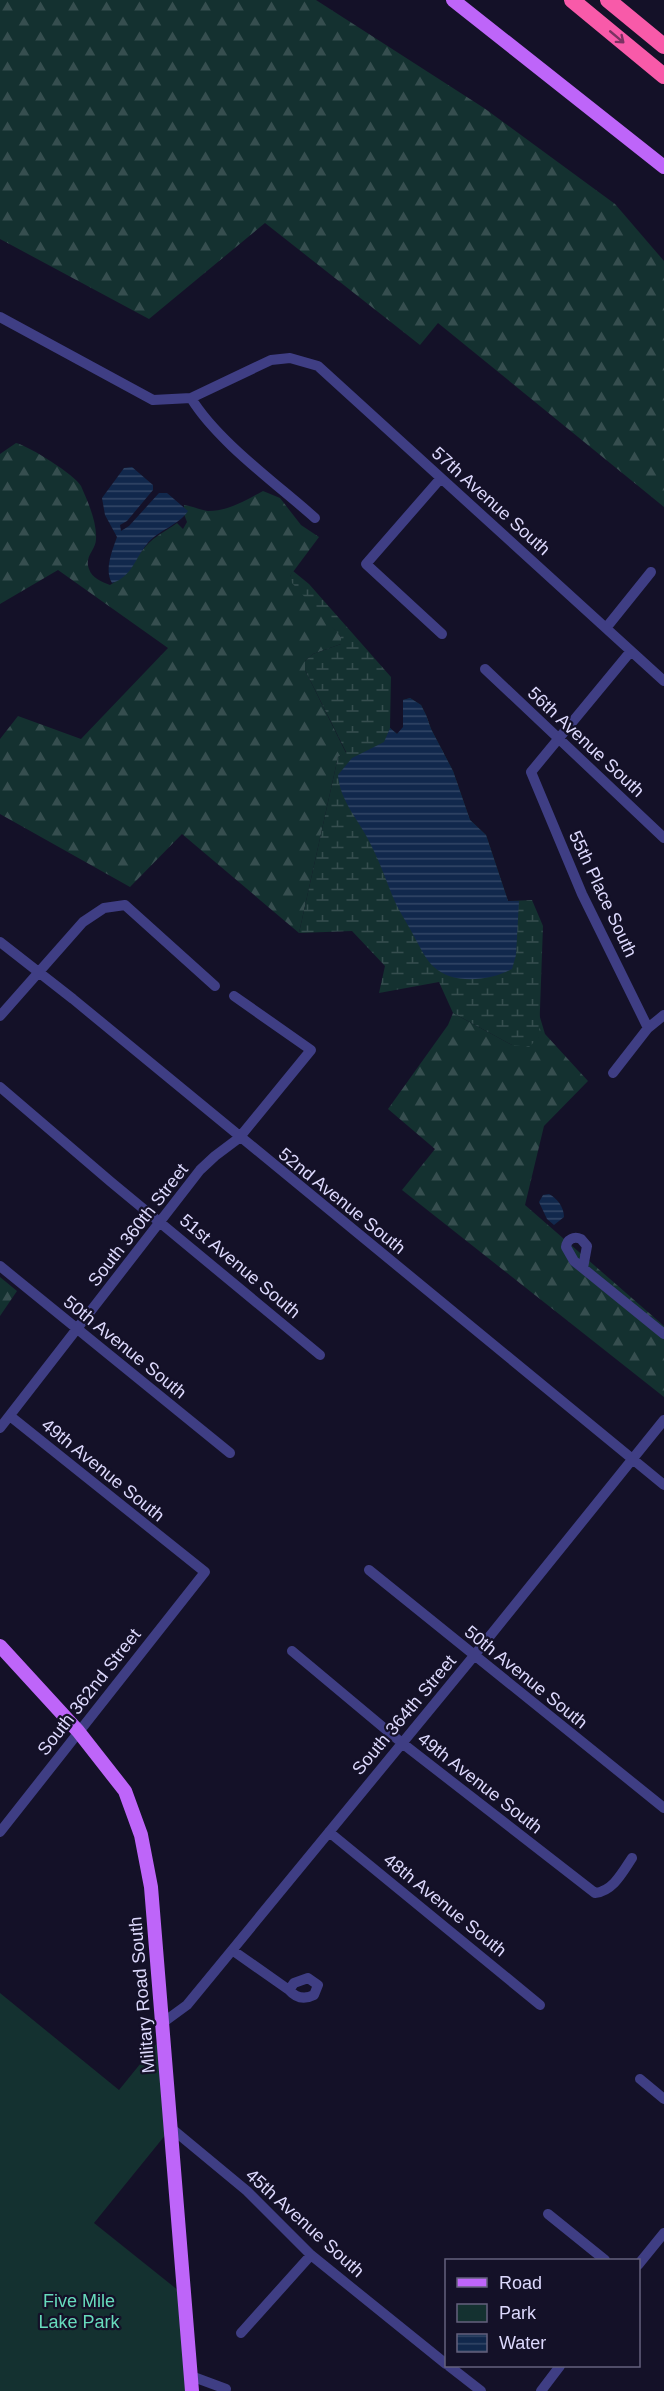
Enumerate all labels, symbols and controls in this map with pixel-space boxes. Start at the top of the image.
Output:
one-way arrow [609,31,625,44]
street label: 57th Avenue South [428,443,554,559]
street label: 56th Avenue South [524,683,648,801]
street label: 55th Place South [565,828,641,960]
street label: 52nd Avenue South [275,1144,409,1258]
street label: South 360th Street [84,1160,192,1290]
street label: 51st Avenue South [176,1210,304,1322]
street label: 50th Avenue South [60,1291,190,1403]
street label: 49th Avenue South [38,1414,168,1526]
street label: 50th Avenue South [461,1621,591,1733]
street label: South 362nd Street [33,1625,145,1759]
street label: South 364th Street [348,1651,460,1779]
street label: 49th Avenue South [414,1728,546,1838]
street label: 48th Avenue South [380,1849,510,1961]
street label: Military Road South [125,1916,159,2074]
street label: 45th Avenue South [242,2165,368,2281]
legend [445,2259,640,2367]
text: Road [499,2273,542,2293]
park label: Five Mile Lake Park [38,2291,121,2332]
text: Park [499,2303,537,2323]
text: Water [499,2333,546,2353]

